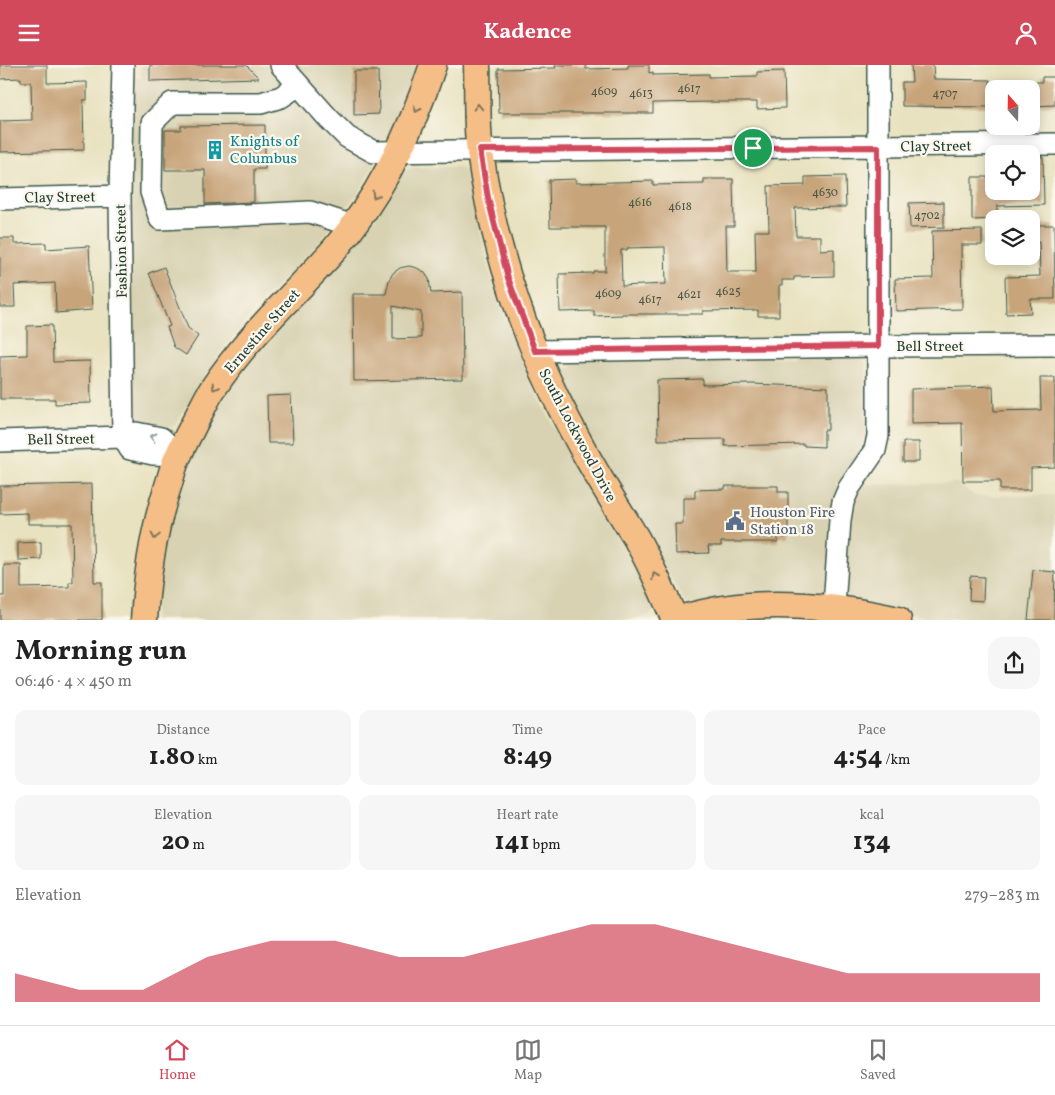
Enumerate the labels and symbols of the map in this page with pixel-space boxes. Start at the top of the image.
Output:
north arrow [985,80,1040,135]
house number: 4617 [677,81,701,97]
house number: 4609 [591,84,617,100]
house number: 4613 [629,86,653,102]
house number: 4707 [932,86,958,102]
one-way arrow [473,103,483,111]
one-way arrow [413,104,424,113]
pin [732,127,774,169]
place label: Knights of Columbus [230,132,300,170]
street label: Clay Street [900,136,972,159]
building icon: Knights of Columbus [204,139,226,161]
house number: 4630 [812,185,838,201]
street label: Clay Street [24,187,96,210]
one-way arrow [371,190,381,199]
house number: 4616 [628,195,652,211]
house number: 4618 [668,199,692,215]
street label: Fashion Street [111,204,134,298]
house number: 4702 [914,208,940,224]
house number: 4625 [715,284,741,300]
street label: Ernestine Street [220,285,306,379]
house number: 4609 [595,286,621,302]
house number: 4621 [677,287,701,303]
house number: 4617 [638,292,662,308]
street label: Bell Street [896,337,964,358]
street label: South Lockwood Drive [533,365,621,506]
one-way arrow [212,381,221,390]
street label: Bell Street [27,429,95,452]
one-way arrow [149,432,158,442]
place label: Houston Fire Station 18 [750,503,835,541]
public building icon: Houston Fire Station 18 [724,510,746,532]
one-way arrow [150,532,160,541]
one-way arrow [651,572,661,581]

